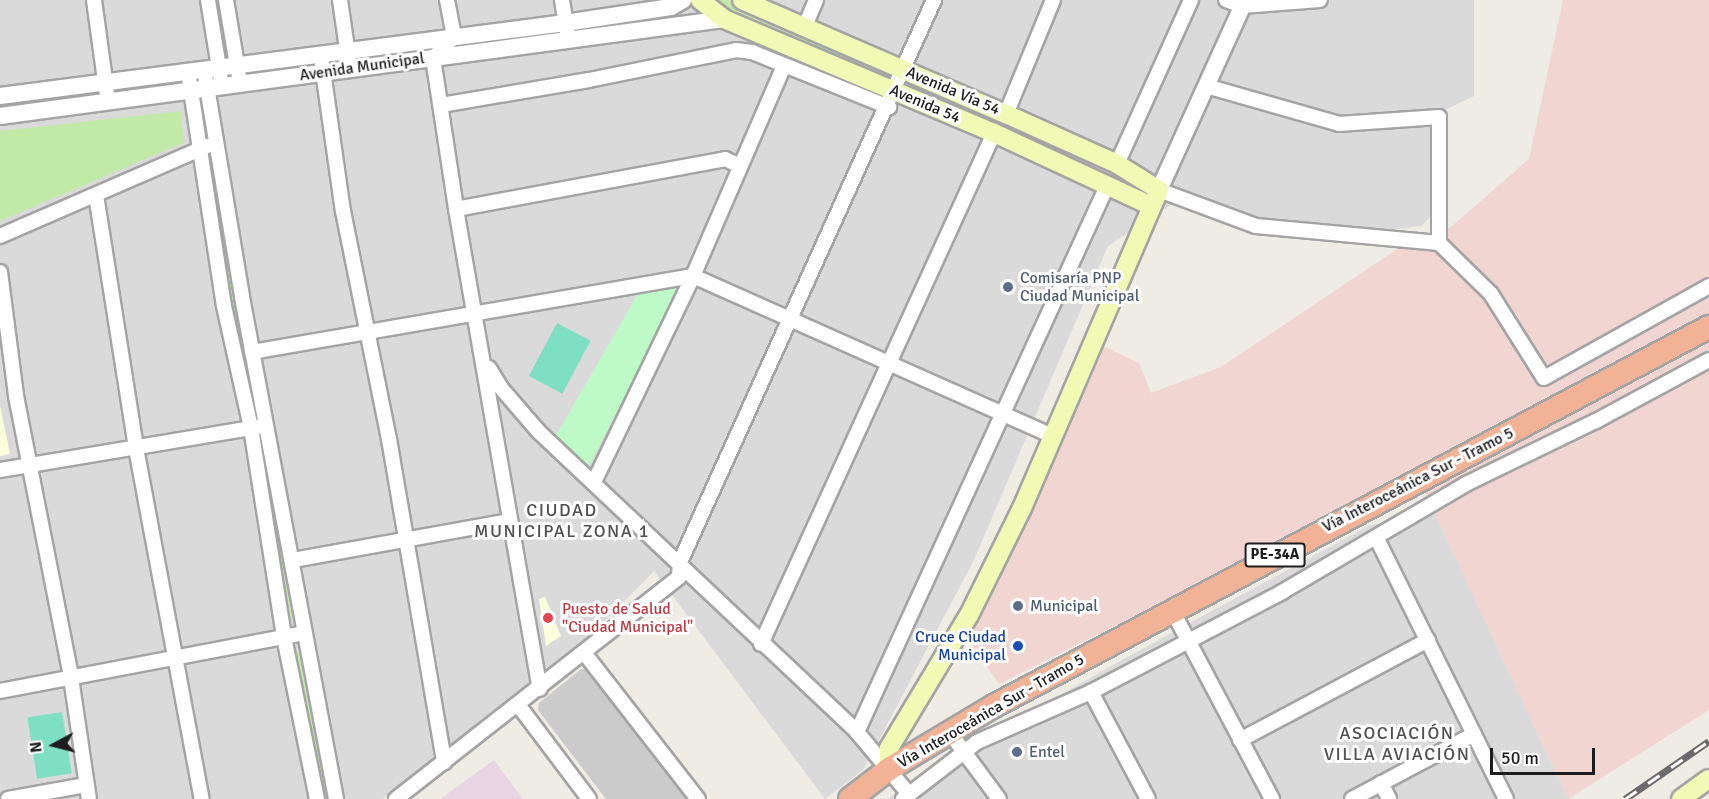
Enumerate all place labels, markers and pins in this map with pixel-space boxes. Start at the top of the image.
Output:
place label: Comisaría PNP Ciudad Municipal [1020,268,1139,306]
marker: Comisaría PNP Ciudad Municipal [1001,280,1015,294]
place label: Municipal [1030,596,1098,616]
place label: Puesto de Salud "Ciudad Municipal" [562,599,693,637]
marker: Municipal [1011,599,1025,613]
marker: Puesto de Salud "Ciudad Municipal" [539,609,557,627]
place label: Cruce Ciudad Municipal [915,627,1006,665]
marker: Cruce Ciudad Municipal [1011,639,1025,653]
place label: Entel [1029,742,1065,762]
marker: Entel [1010,745,1024,759]

